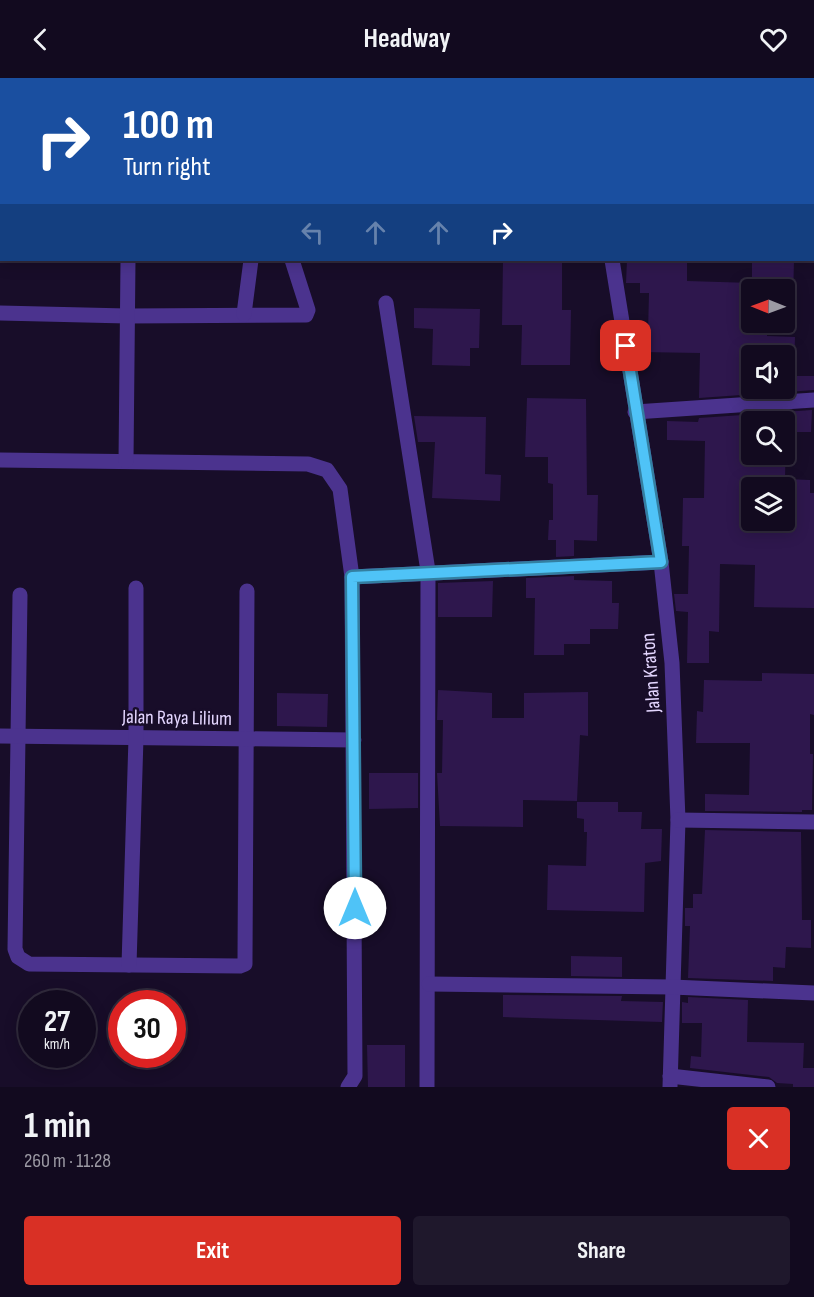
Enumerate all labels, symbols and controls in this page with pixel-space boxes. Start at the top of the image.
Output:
icon: back [24,23,57,56]
text: Headway [364,23,450,55]
icon: heart [757,23,790,56]
text: 100 m [123,100,214,151]
icon: right [24,102,102,180]
text: Turn right [123,151,210,183]
icon: left [296,216,329,249]
icon: ahead [359,216,392,249]
icon: ahead [422,216,455,249]
icon: right [485,216,518,249]
north arrow [741,279,795,333]
map controls [741,279,795,531]
pin [600,320,651,371]
icon: arrive [609,329,642,362]
button: sound [741,345,795,399]
button: search [741,411,795,465]
button: layers [741,477,795,531]
street label: Jalan Kraton [636,632,666,715]
street label: Jalan Raya Lilium [121,705,232,731]
position arrow [323,876,387,940]
speed limit sign: 30 [108,990,186,1068]
text: 27 [44,1004,70,1040]
text: km/h [44,1035,70,1054]
text: 1 min [24,1105,91,1148]
button: close [727,1107,790,1170]
text: 260 m · 11:28 [24,1149,111,1173]
button: Exit [24,1216,401,1285]
button: Share [413,1216,790,1285]

